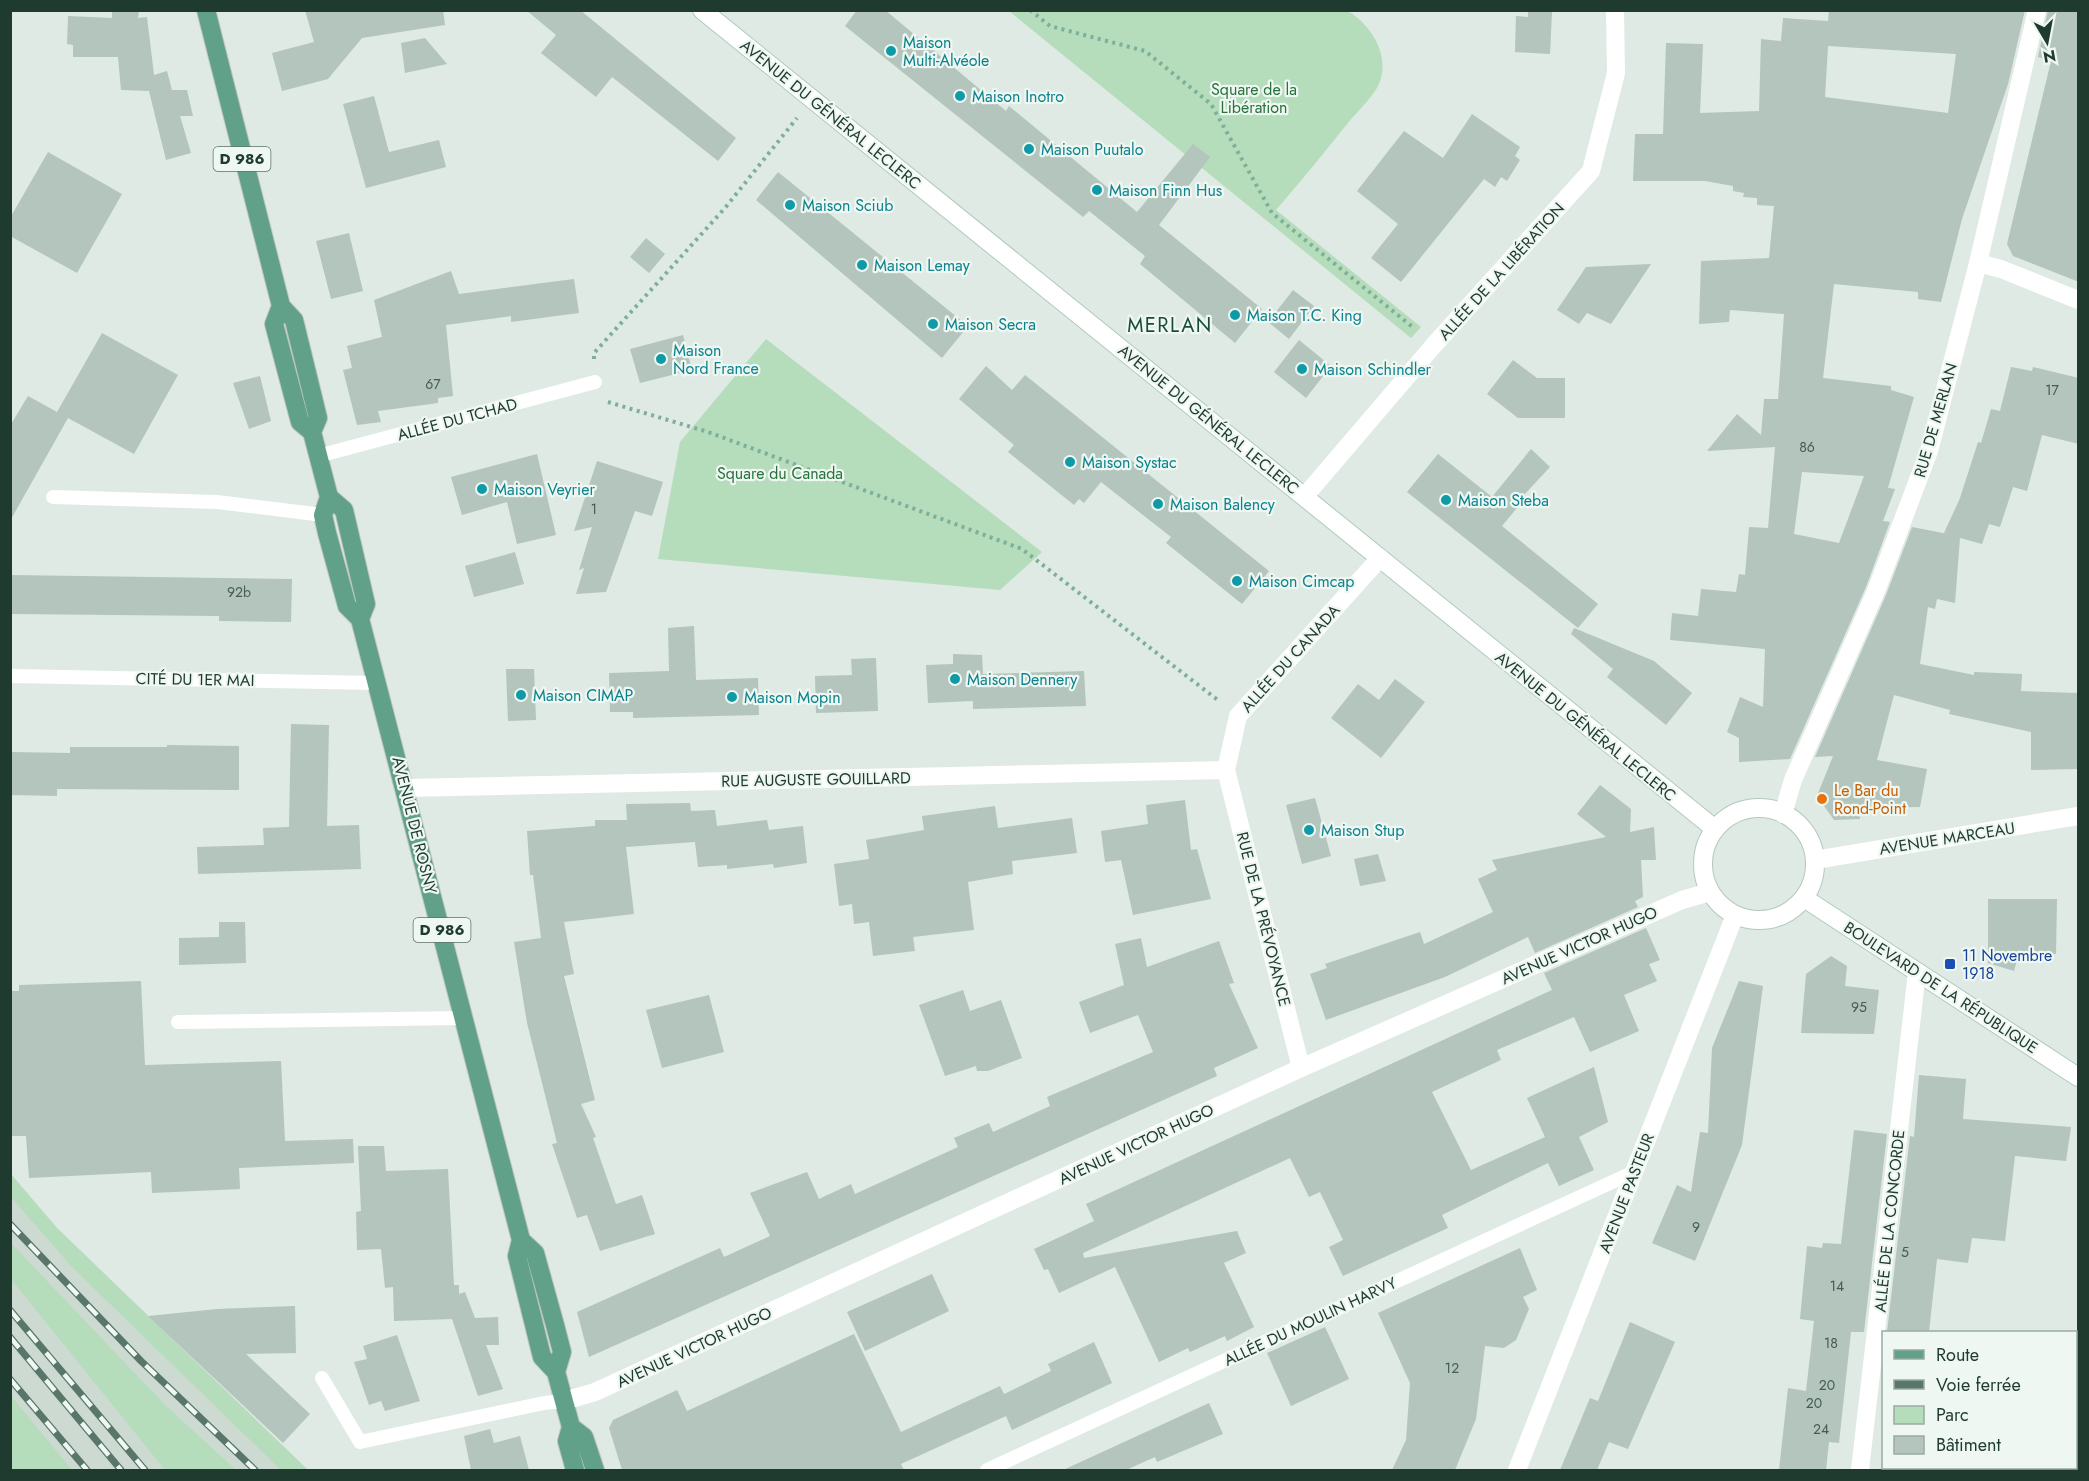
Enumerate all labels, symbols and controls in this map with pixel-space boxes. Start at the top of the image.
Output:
north arrow [2017,12,2077,72]
place label: Maison Multi-Alvéole [903,31,989,72]
street label: AVENUE DU GÉNÉRAL LECLERC [735,34,926,195]
marker: Maison Multi-Alvéole [884,44,898,58]
text: N [2041,44,2058,69]
park label: Square de la Libération [1211,78,1297,119]
place label: Maison Inotro [972,85,1064,108]
marker: Maison Inotro [953,89,967,103]
place label: Maison Puutalo [1041,138,1144,161]
marker: Maison Puutalo [1022,142,1036,156]
road number: D 986 [214,147,270,171]
place label: Maison Finn Hus [1109,179,1222,202]
marker: Maison Finn Hus [1090,183,1104,197]
place label: Maison Sciub [802,194,893,217]
street label: ALLÉE DE LA LIBÉRATION [1433,197,1570,345]
marker: Maison Sciub [783,198,797,212]
place label: Maison Lemay [874,254,971,277]
marker: Maison Lemay [855,258,869,272]
place label: Maison T.C. King [1247,304,1362,327]
marker: Maison T.C. King [1228,308,1242,322]
district label: MERLAN [1127,311,1213,340]
place label: Maison Secra [945,313,1036,336]
marker: Maison Secra [926,317,940,331]
place label: Maison Nord France [673,339,759,380]
street label: AVENUE DU GÉNÉRAL LECLERC [1113,339,1304,500]
marker: Maison Nord France [654,352,668,366]
place label: Maison Schindler [1314,358,1432,381]
street label: RUE DE MERLAN [1908,360,1963,480]
marker: Maison Schindler [1295,362,1309,376]
house number: 67 [425,374,441,394]
house number: 17 [2045,380,2059,400]
street label: ALLÉE DU TCHAD [394,392,520,447]
house number: 86 [1799,437,1815,457]
place label: Maison Systac [1082,451,1177,474]
marker: Maison Systac [1063,455,1077,469]
park label: Square du Canada [717,462,843,485]
place label: Maison Veyrier [494,478,595,501]
marker: Maison Veyrier [475,482,489,496]
place label: Maison Steba [1458,489,1549,512]
place label: Maison Balency [1170,493,1276,516]
marker: Maison Steba [1439,493,1453,507]
marker: Maison Balency [1151,497,1165,511]
house number: 1 [591,499,597,519]
place label: Maison Cimcap [1249,570,1354,593]
marker: Maison Cimcap [1230,574,1244,588]
house number: 92b [227,582,251,602]
street label: ALLÉE DU CANADA [1236,599,1345,717]
street label: AVENUE DU GÉNÉRAL LECLERC [1490,646,1681,807]
street label: CITÉ DU 1ER MAI [135,667,255,692]
place label: Maison Dennery [967,668,1078,691]
marker: Maison Dennery [948,672,962,686]
place label: Maison CIMAP [533,684,634,707]
place label: Maison Mopin [744,686,841,709]
marker: Maison CIMAP [514,688,528,702]
marker: Maison Mopin [725,690,739,704]
street label: AVENUE DE ROSNY [386,754,443,896]
street label: RUE AUGUSTE GOUILLARD [721,766,911,793]
place label: Le Bar du Rond-Point [1834,779,1906,820]
marker: Le Bar du Rond-Point [1815,792,1829,806]
street label: AVENUE MARCEAU [1878,816,2017,861]
place label: Maison Stup [1321,819,1404,842]
marker: Maison Stup [1302,823,1316,837]
street label: RUE DE LA PRÉVOYANCE [1231,829,1296,1009]
street label: AVENUE VICTOR HUGO [1497,901,1661,990]
street label: BOULEVARD DE LA RÉPUBLIQUE [1839,916,2042,1059]
road number: D 986 [414,918,470,942]
place label: 11 Novembre 1918 [1962,944,2052,985]
marker: 11 Novembre 1918 [1943,957,1957,971]
house number: 95 [1851,997,1867,1017]
street label: AVENUE VICTOR HUGO [1055,1098,1218,1191]
street label: ALLÉE DE LA CONCORDE [1868,1129,1911,1313]
street label: AVENUE PASTEUR [1593,1130,1660,1256]
house number: 9 [1692,1217,1700,1237]
house number: 5 [1901,1242,1909,1262]
street label: ALLÉE DU MOULIN HARVY [1220,1271,1400,1372]
house number: 14 [1830,1276,1844,1296]
street label: AVENUE VICTOR HUGO [613,1301,776,1394]
legend [1882,1331,2077,1469]
house number: 18 [1824,1333,1838,1353]
text: Route [1936,1342,1979,1368]
house number: 12 [1445,1358,1459,1378]
text: Voie ferrée [1936,1372,2021,1398]
house number: 20 [1819,1375,1835,1395]
house number: 20 [1806,1393,1822,1413]
text: Parc [1936,1402,1969,1428]
house number: 24 [1813,1419,1829,1439]
text: Bâtiment [1936,1432,2002,1458]

